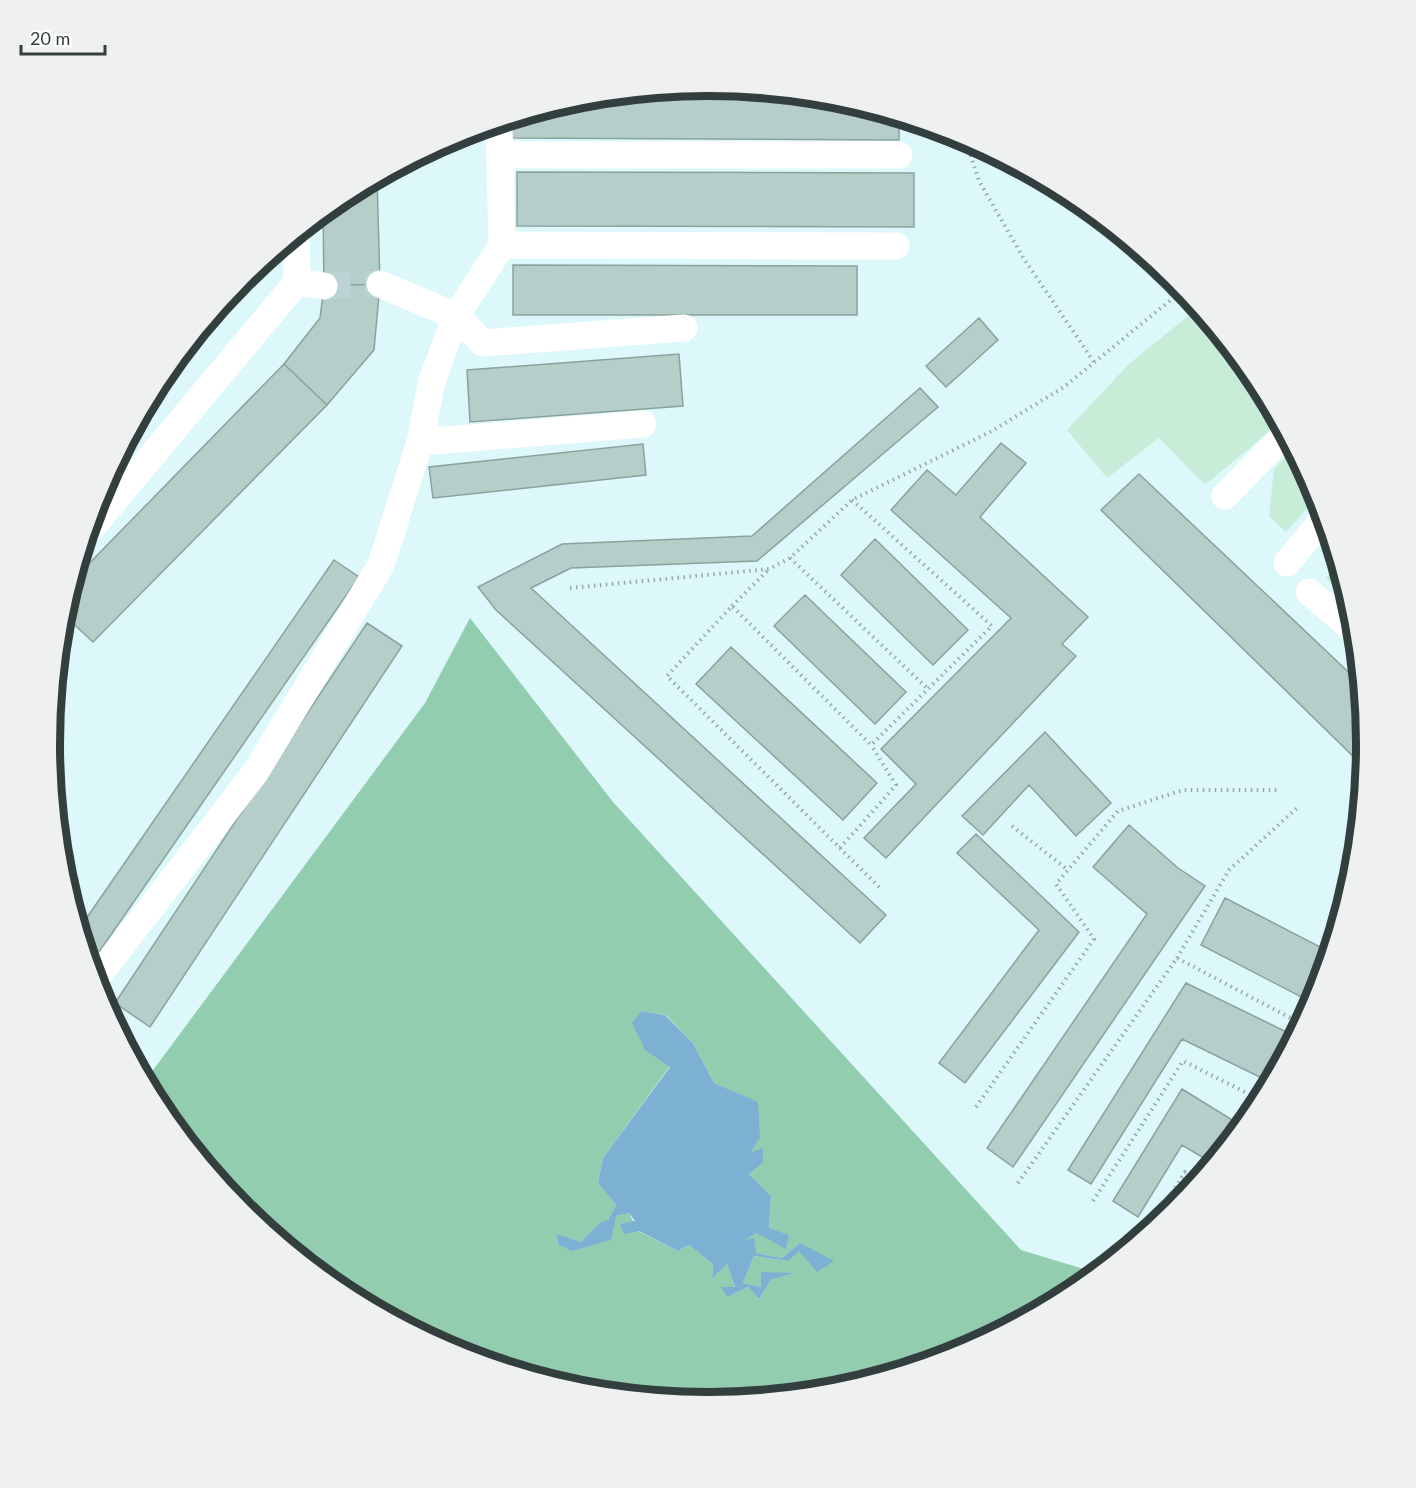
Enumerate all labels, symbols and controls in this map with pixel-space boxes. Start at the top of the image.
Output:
scale bar [21,18,105,56]
text: 20 m [30,27,70,49]

